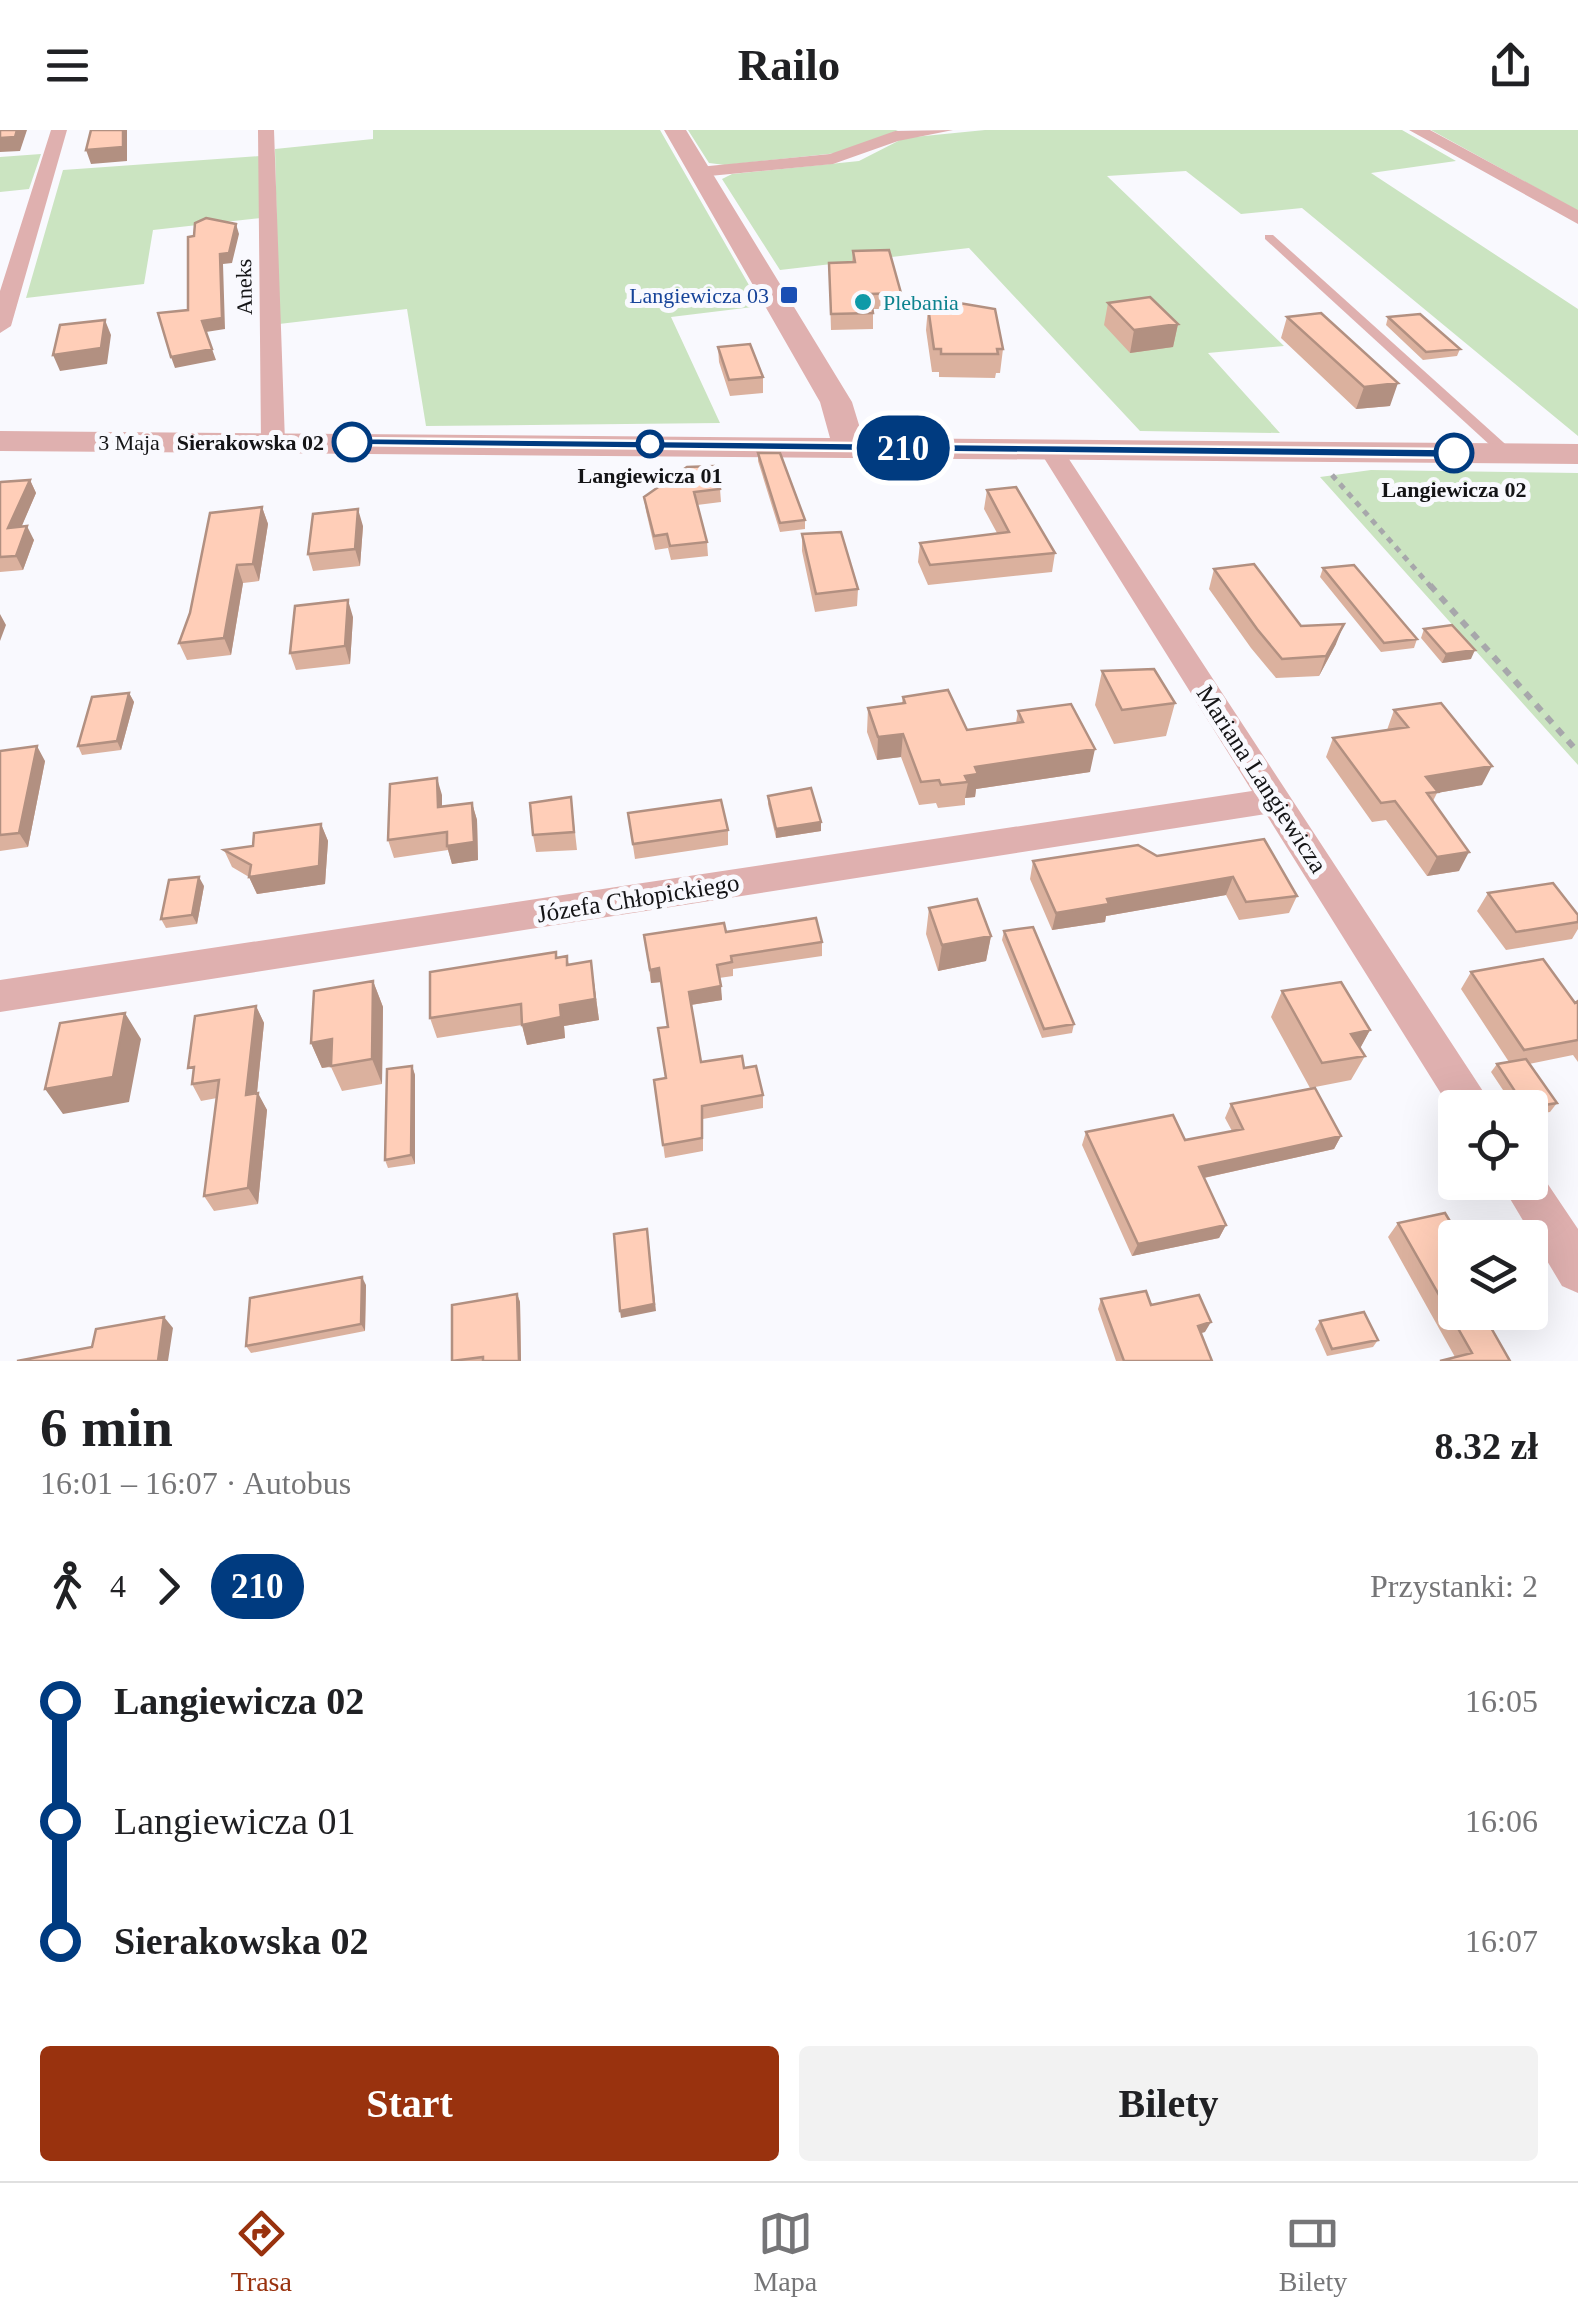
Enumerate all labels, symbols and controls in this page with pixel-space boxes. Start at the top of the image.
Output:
icon: menu [40,38,95,93]
icon: share [1483,38,1538,93]
text: Railo [738,40,840,90]
street label: Aneks [231,259,257,315]
place label: Langiewicza 03 [629,283,769,308]
marker: Langiewicza 03 [778,284,800,306]
place label: Plebania [883,290,959,315]
marker: Plebania [852,291,874,313]
line badge: 210 [846,416,960,480]
marker: Sierakowska 02 [333,423,371,461]
text: 210 [877,429,929,468]
street label: 3 Maja [98,430,160,455]
place label: Sierakowska 02 [177,430,324,455]
marker: Langiewicza 01 [637,431,663,457]
marker: Langiewicza 02 [1435,434,1473,472]
place label: Langiewicza 01 [578,463,722,488]
place label: Langiewicza 02 [1382,477,1526,502]
street label: Mariana Langiewicza [1192,681,1332,877]
street label: Józefa Chłopickiego [535,869,741,927]
map controls [1438,1090,1548,1330]
button: locate [1438,1090,1548,1200]
button: layers [1438,1220,1548,1330]
text: 6 min [40,1397,173,1458]
text: 8.32 zł [1435,1425,1538,1467]
text: 16:01 – 16:07 · Autobus [40,1465,351,1501]
icon: walk [40,1559,95,1614]
icon: forward [141,1559,196,1614]
text: 210 [231,1567,284,1606]
text: 4 [110,1568,126,1604]
text: Przystanki: 2 [1370,1568,1538,1604]
text: Langiewicza 02 [114,1680,364,1722]
text: 16:05 [1465,1683,1538,1719]
text: Langiewicza 01 [114,1800,356,1842]
text: 16:06 [1465,1803,1538,1839]
text: Sierakowska 02 [114,1920,368,1962]
text: 16:07 [1465,1923,1538,1959]
button: Start [40,2046,779,2161]
button: Bilety [799,2046,1538,2161]
tab: Trasa [231,2206,292,2298]
tab: Mapa [753,2206,817,2298]
tab: Bilety [1279,2206,1347,2298]

